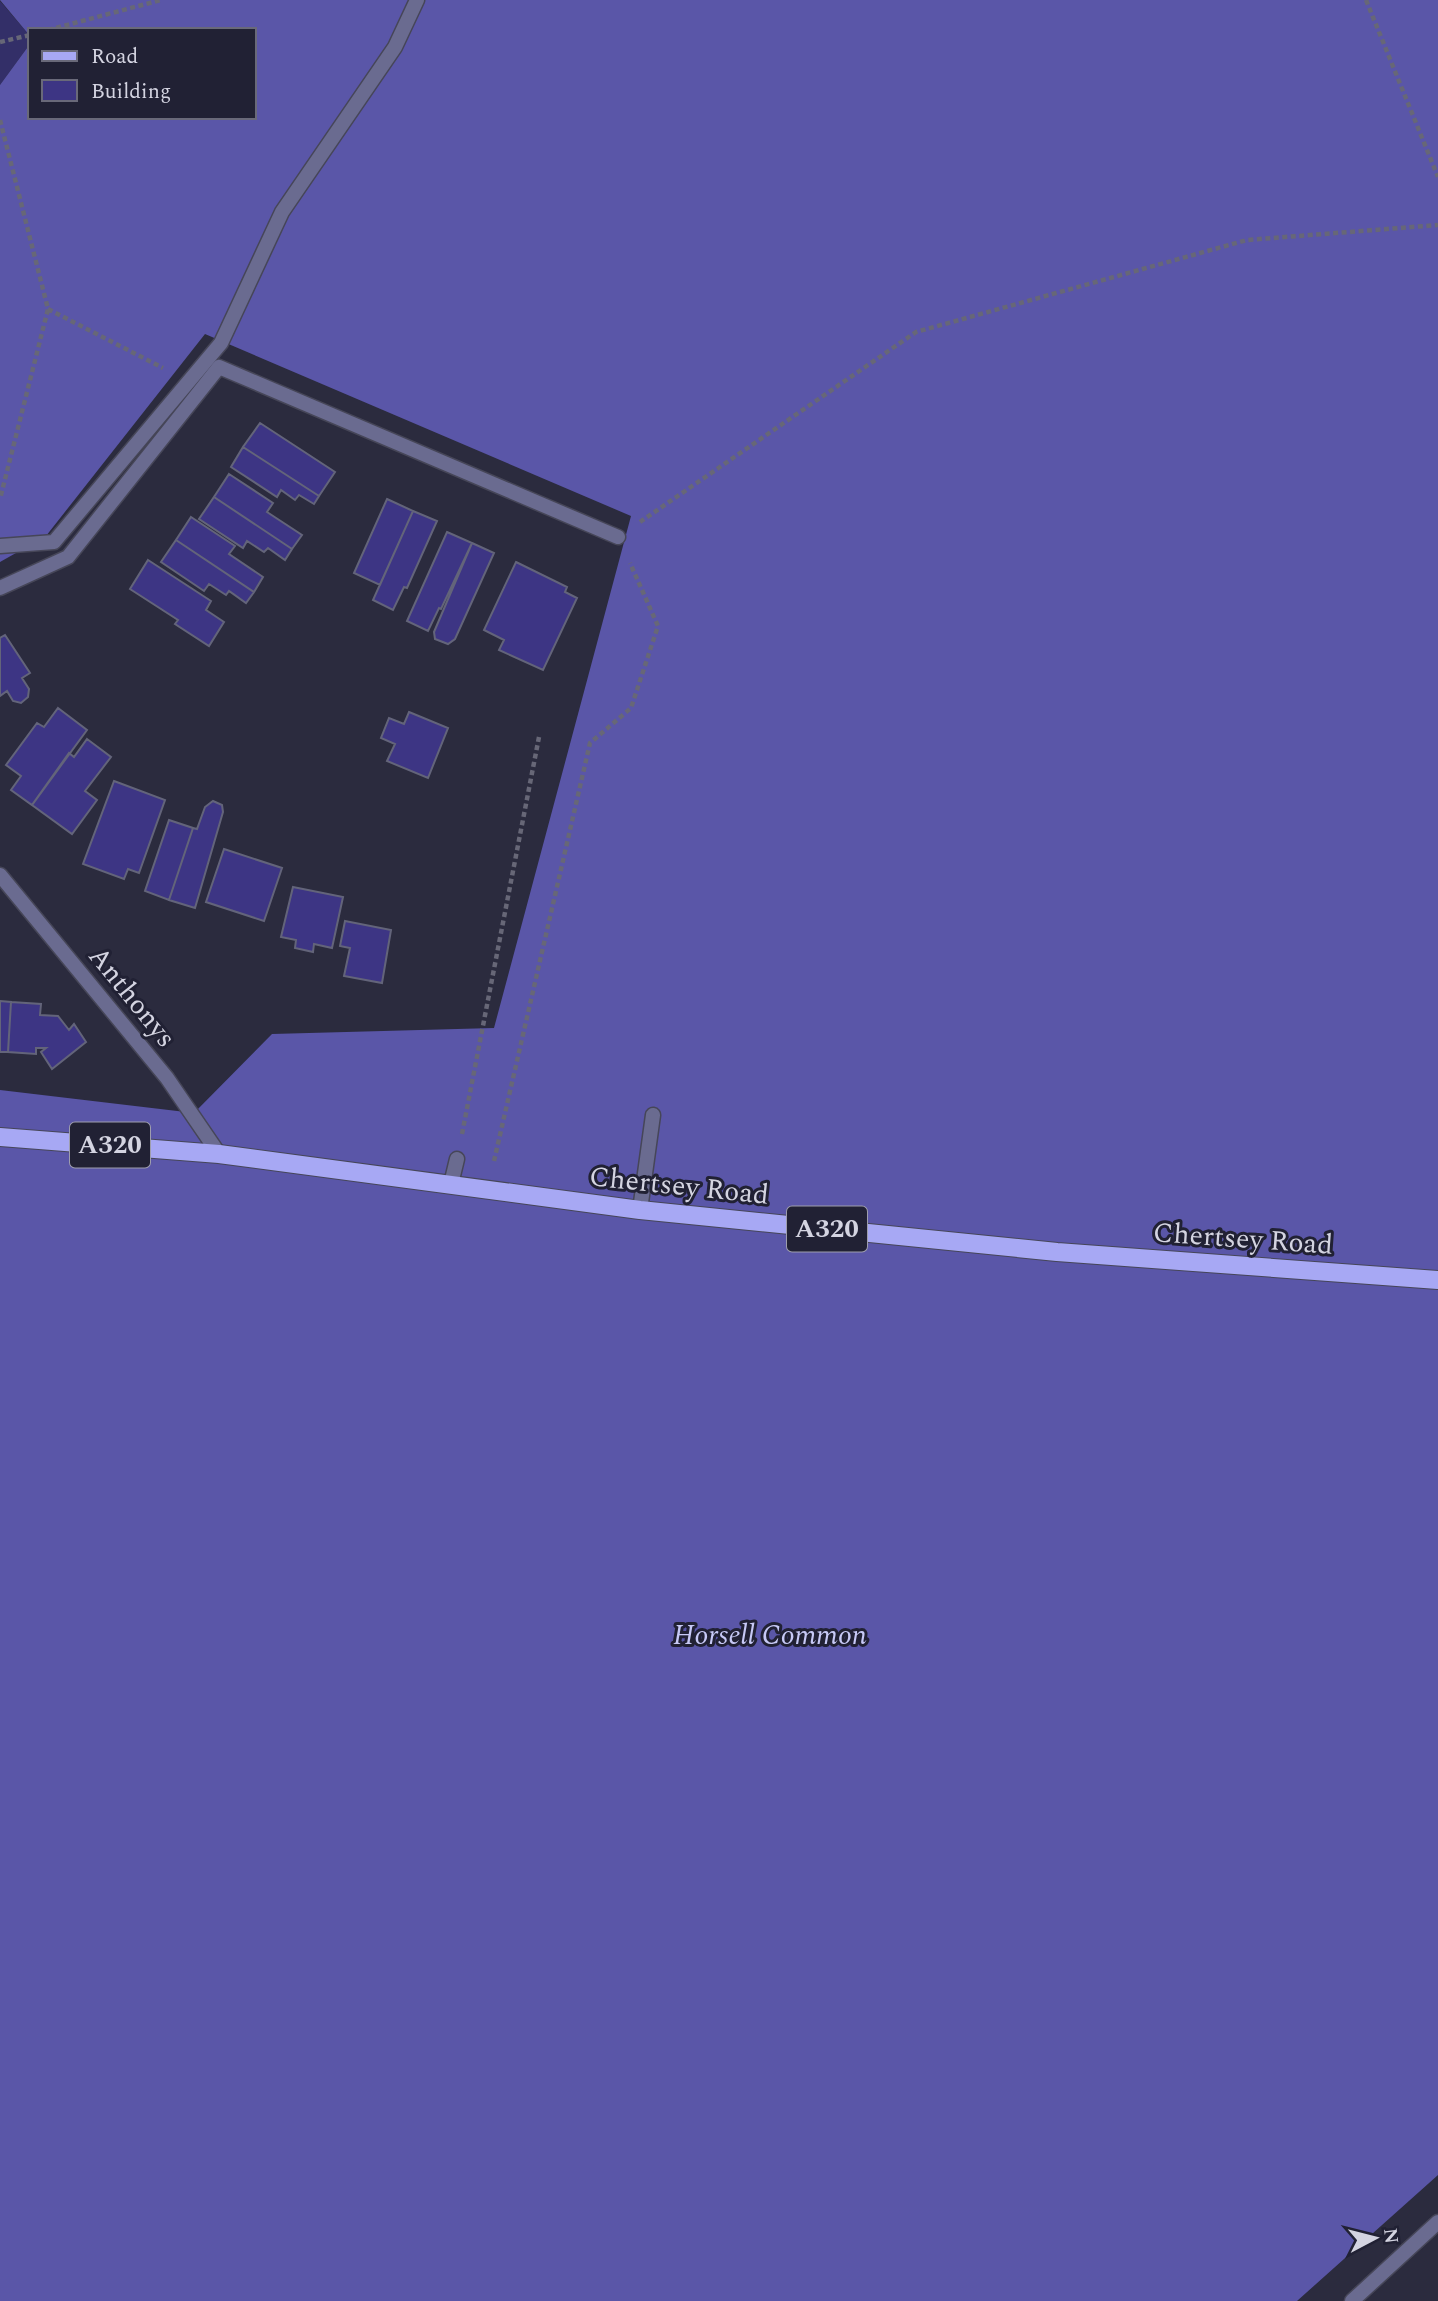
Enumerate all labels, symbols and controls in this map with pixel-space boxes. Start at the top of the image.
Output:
legend [28,28,256,119]
text: Road [91,41,138,73]
text: Building [91,76,171,108]
street label: Anthonys [77,937,187,1057]
road number: A320 [70,1122,150,1168]
street label: Chertsey Road [587,1155,771,1217]
road number: A320 [787,1206,867,1252]
street label: Chertsey Road [1152,1211,1334,1267]
park label: Horsell Common [673,1614,867,1657]
north arrow [1340,2203,1410,2273]
text: N [1375,2227,1406,2246]

